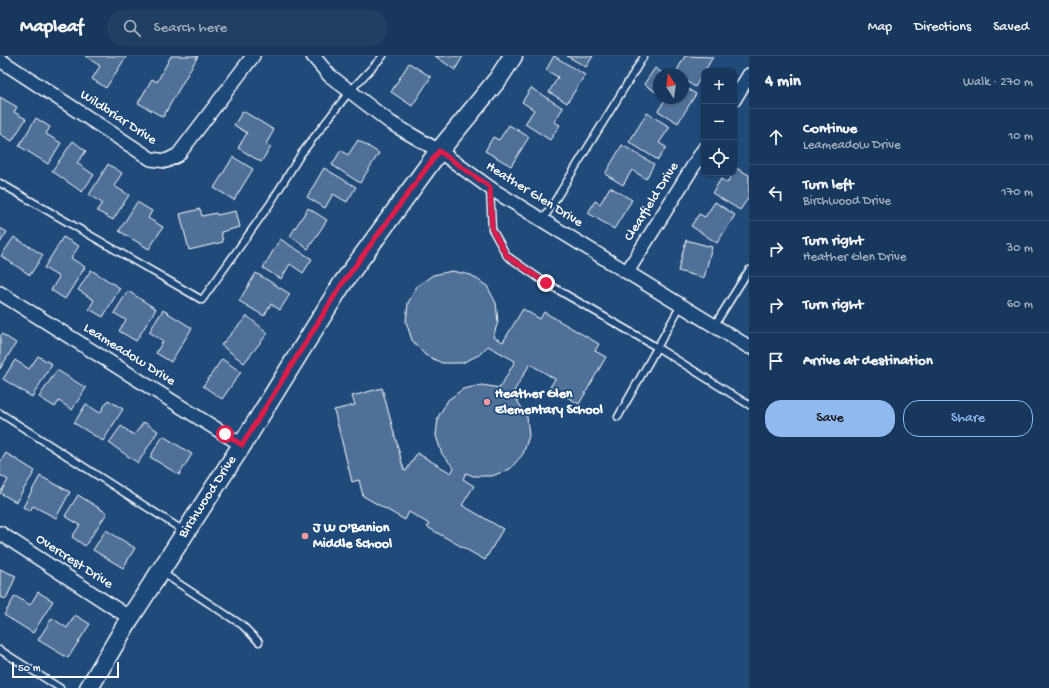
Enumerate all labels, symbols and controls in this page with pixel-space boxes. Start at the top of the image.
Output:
search box [107,10,387,46]
text: Mapleaf [20,16,83,39]
icon: search [121,17,143,39]
text: Search here [153,19,227,37]
text: Map [868,19,892,36]
text: Directions [914,19,971,36]
text: Saved [993,19,1029,36]
north arrow [653,68,689,104]
map controls [701,68,737,176]
button: + [701,68,737,104]
text: 4 min [765,72,801,92]
text: Walk · 270 m [963,75,1033,90]
street label: Wildbriar Drive [76,87,160,150]
button: − [701,104,737,140]
text: Continue [803,120,857,138]
icon: ahead [765,126,787,148]
text: 10 m [1008,129,1033,144]
text: Leameadow Drive [803,138,901,153]
button: locate [701,140,737,176]
street label: Heather Glen Drive [482,158,586,232]
street label: Clearfield Drive [621,159,684,245]
text: Turn left [803,176,854,194]
icon: left [765,182,787,204]
text: 170 m [1001,185,1033,200]
text: Birchwood Drive [803,194,891,209]
text: Turn right [803,232,863,250]
icon: right [765,238,787,260]
text: 30 m [1007,241,1033,256]
text: Heather Glen Drive [803,250,906,265]
route end [537,274,555,292]
icon: right [765,294,787,316]
text: Turn right [803,296,863,314]
text: 60 m [1007,297,1033,312]
street label: Leameadow Drive [80,320,179,390]
icon: arrive [765,350,787,372]
text: Arrive at destination [803,352,933,370]
place label: Heather Glen Elementary School [495,386,603,419]
marker: Heather Glen Elementary School [482,397,492,407]
button: Save [765,400,895,437]
button: Share [903,400,1033,437]
route start [216,425,234,443]
street label: Birchwood Drive [174,452,241,542]
place label: J W O'Banion Middle School [312,520,392,553]
street label: Overcrest Drive [32,531,116,594]
marker: J W O'Banion Middle School [300,531,310,541]
scale bar [12,660,119,679]
text: 50 m [18,663,40,675]

